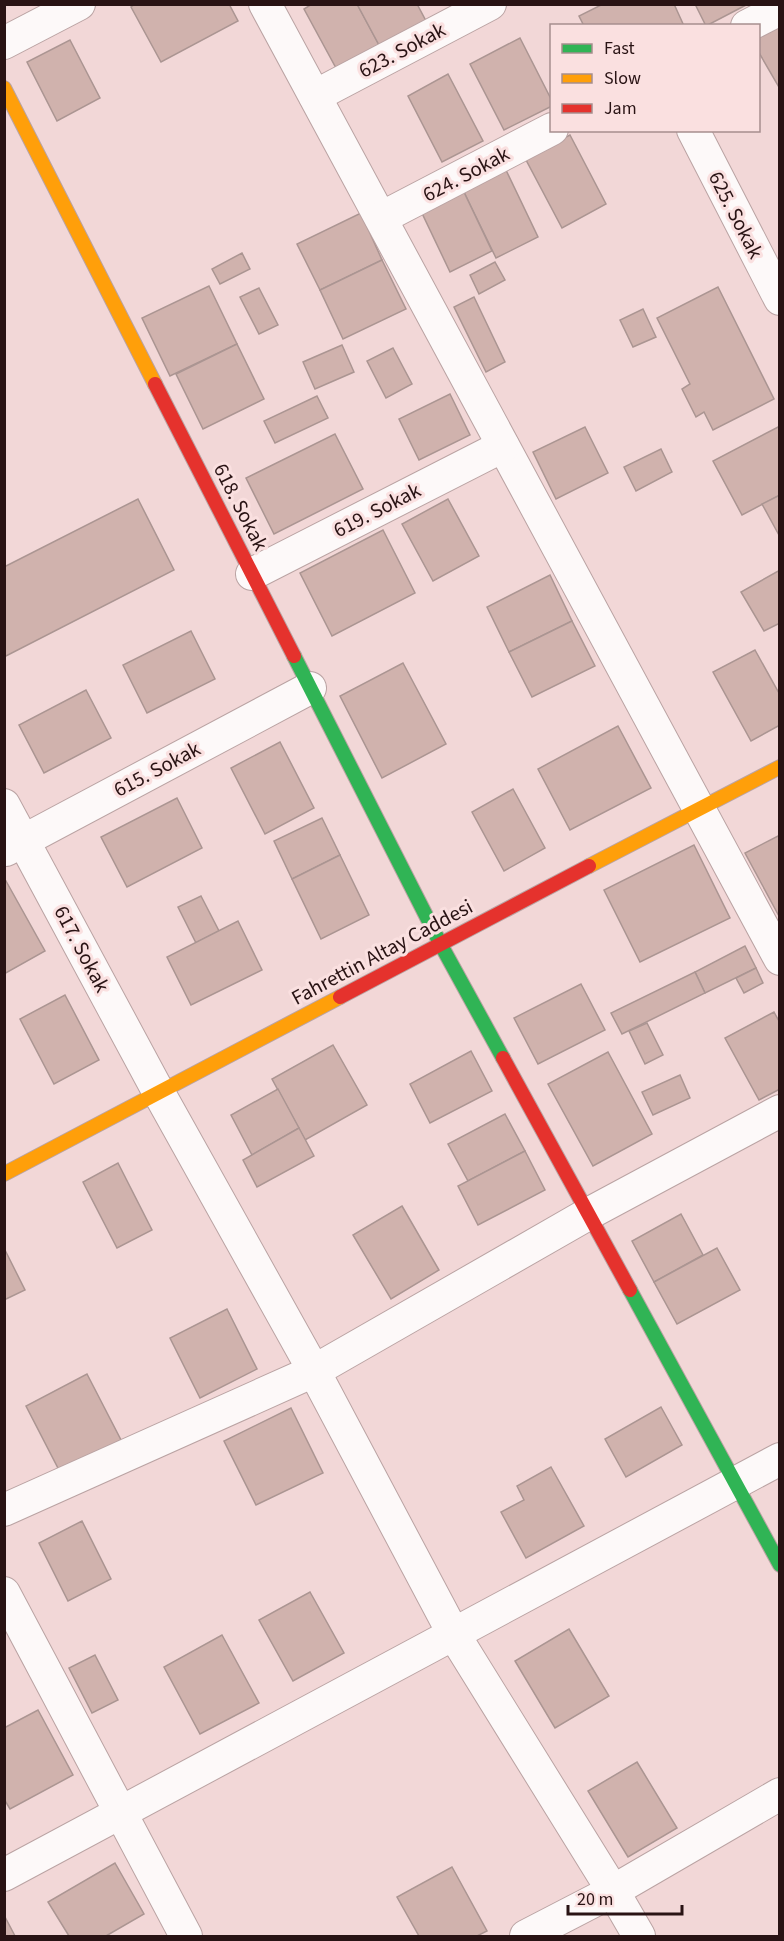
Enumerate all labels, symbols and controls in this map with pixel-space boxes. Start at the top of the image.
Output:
street label: 623. Sokak [353,14,451,85]
legend [550,24,760,132]
text: Fast [604,36,635,61]
text: Slow [604,66,641,91]
text: Jam [604,96,637,121]
street label: 624. Sokak [417,138,515,209]
street label: 625. Sokak [701,166,771,264]
street label: 618. Sokak [206,458,276,556]
street label: 619. Sokak [328,475,426,545]
street label: 615. Sokak [108,733,206,804]
street label: Fahrettin Altay Caddesi [286,891,478,1013]
street label: 617. Sokak [47,900,118,998]
scale bar [568,1878,682,1916]
text: 20 m [577,1887,613,1912]

